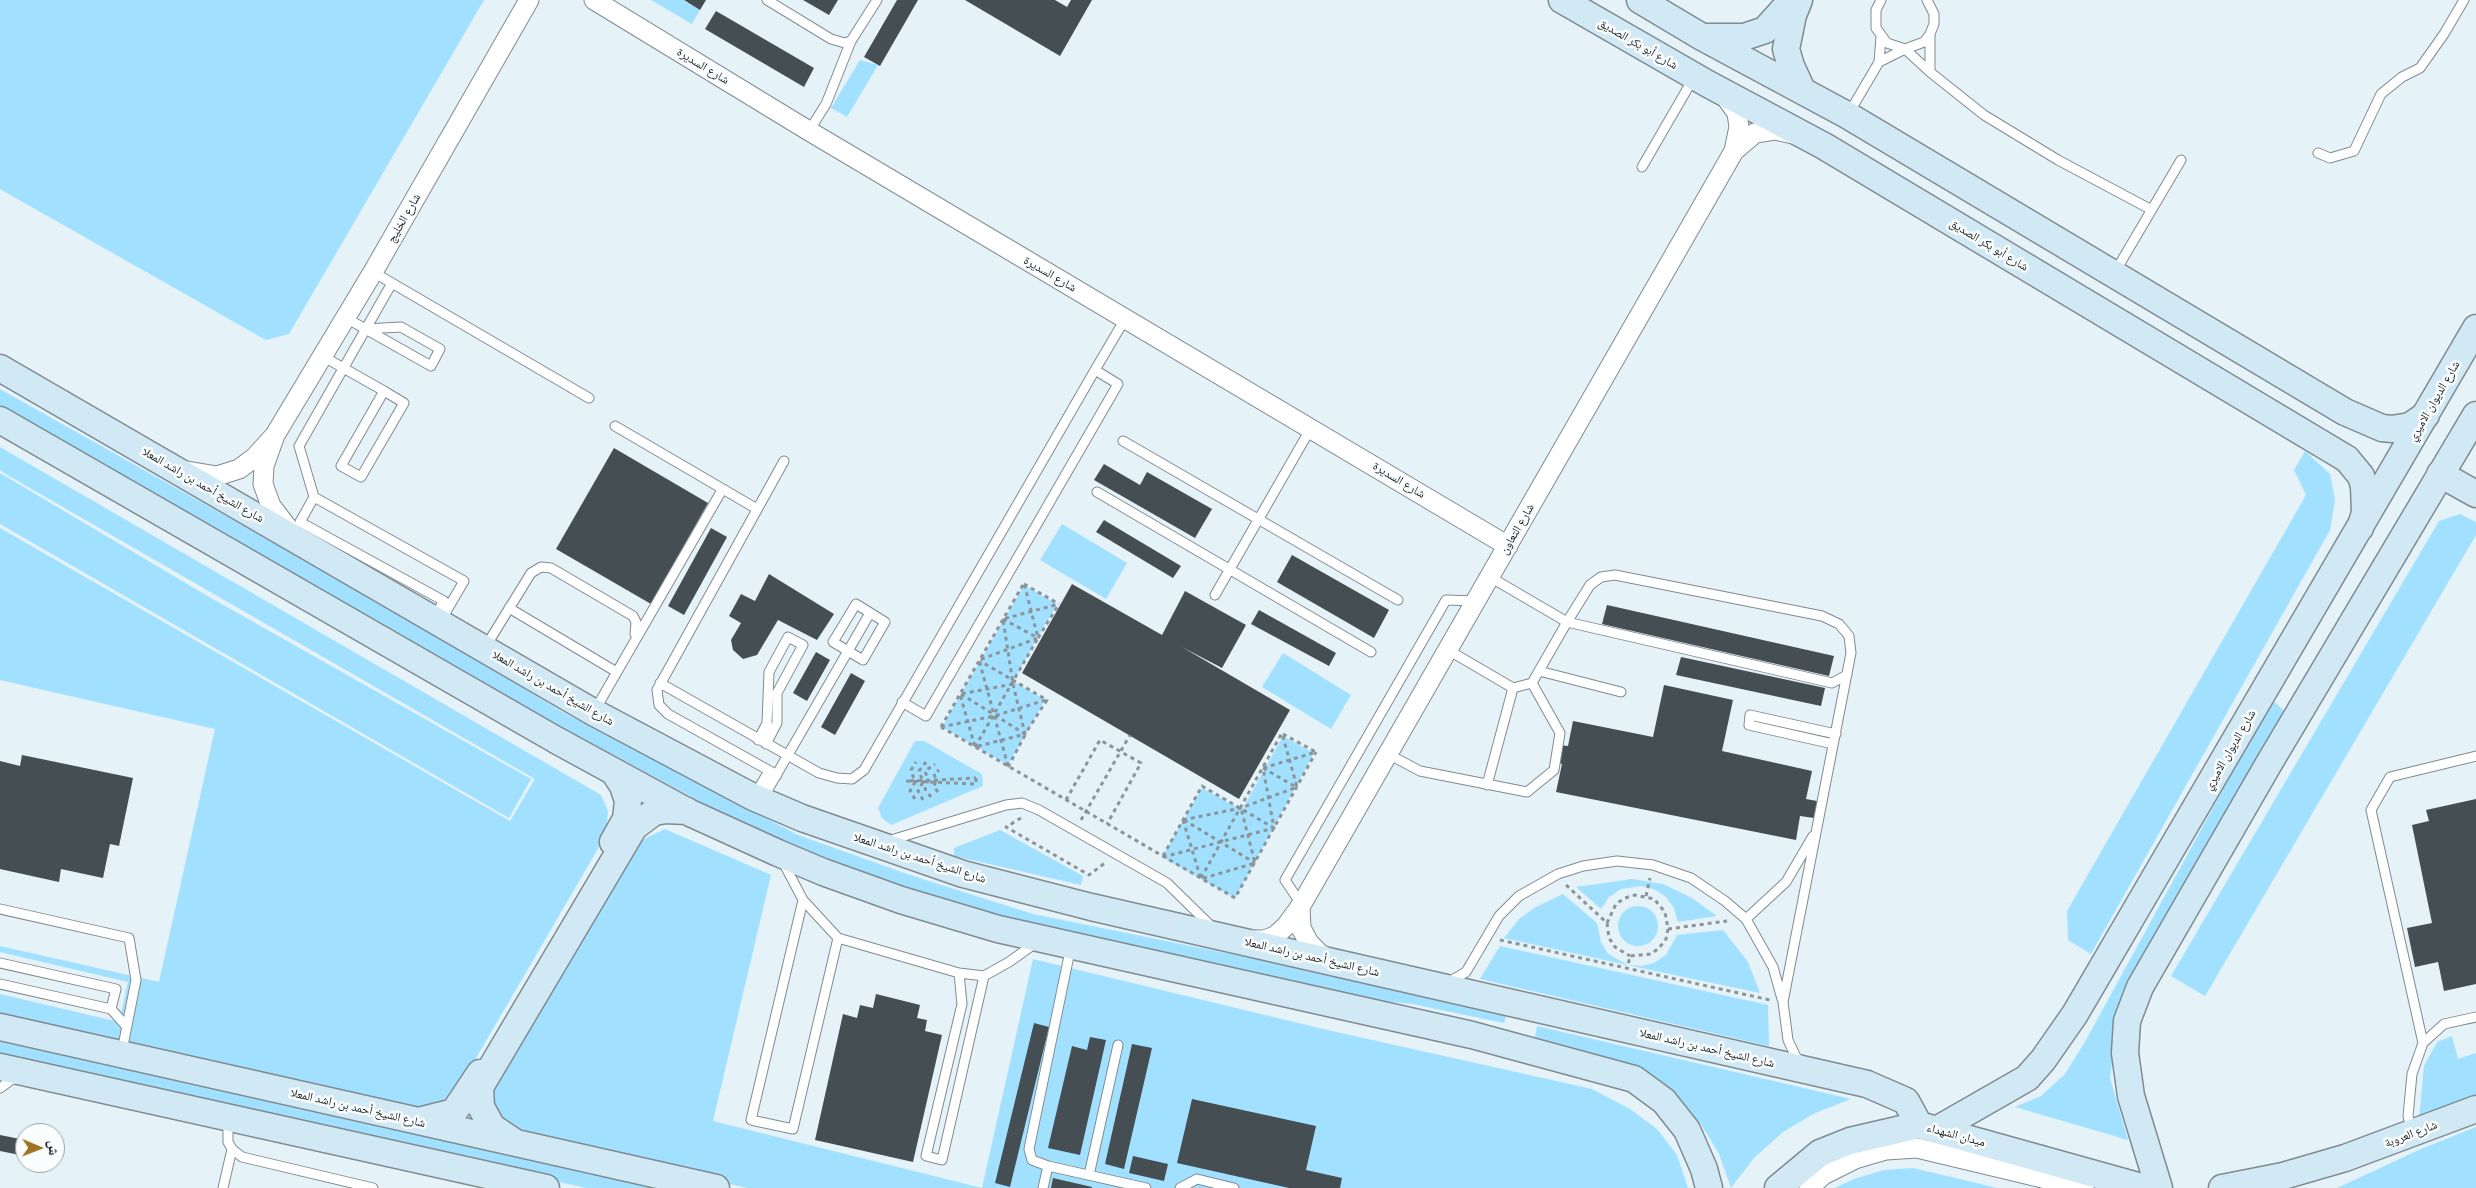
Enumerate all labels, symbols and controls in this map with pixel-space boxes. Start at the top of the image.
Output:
street label: شارع أبو بكر الصديق [1596,15,1680,73]
street label: شارع السديرة [674,45,732,87]
street label: شارع الخليج [384,191,424,245]
street label: شارع أبو بكر الصديق [1947,216,2031,274]
street label: شارع السديرة [1021,253,1079,295]
street label: شارع الديوان الاميري [2405,358,2463,444]
street label: شارع الشيخ أحمد بن راشد المعلا [140,444,266,526]
street label: شارع السديرة [1370,459,1428,501]
street label: شارع التعاون [1497,501,1537,557]
street label: شارع الشيخ أحمد بن راشد المعلا [490,647,616,729]
street label: شارع الديوان الاميري [2201,707,2259,793]
street label: شارع الشيخ أحمد بن راشد المعلا [852,830,988,886]
street label: شارع الشيخ أحمد بن راشد المعلا [1243,934,1381,980]
street label: شارع الشيخ أحمد بن راشد المعلا [1638,1025,1776,1071]
street label: شارع الشيخ أحمد بن راشد المعلا [289,1085,427,1131]
street label: شارع العروبة [2383,1117,2439,1151]
street label: ميدان الشهداء [1925,1120,1987,1150]
north arrow [15,1123,65,1173]
text: ش [46,1141,62,1156]

